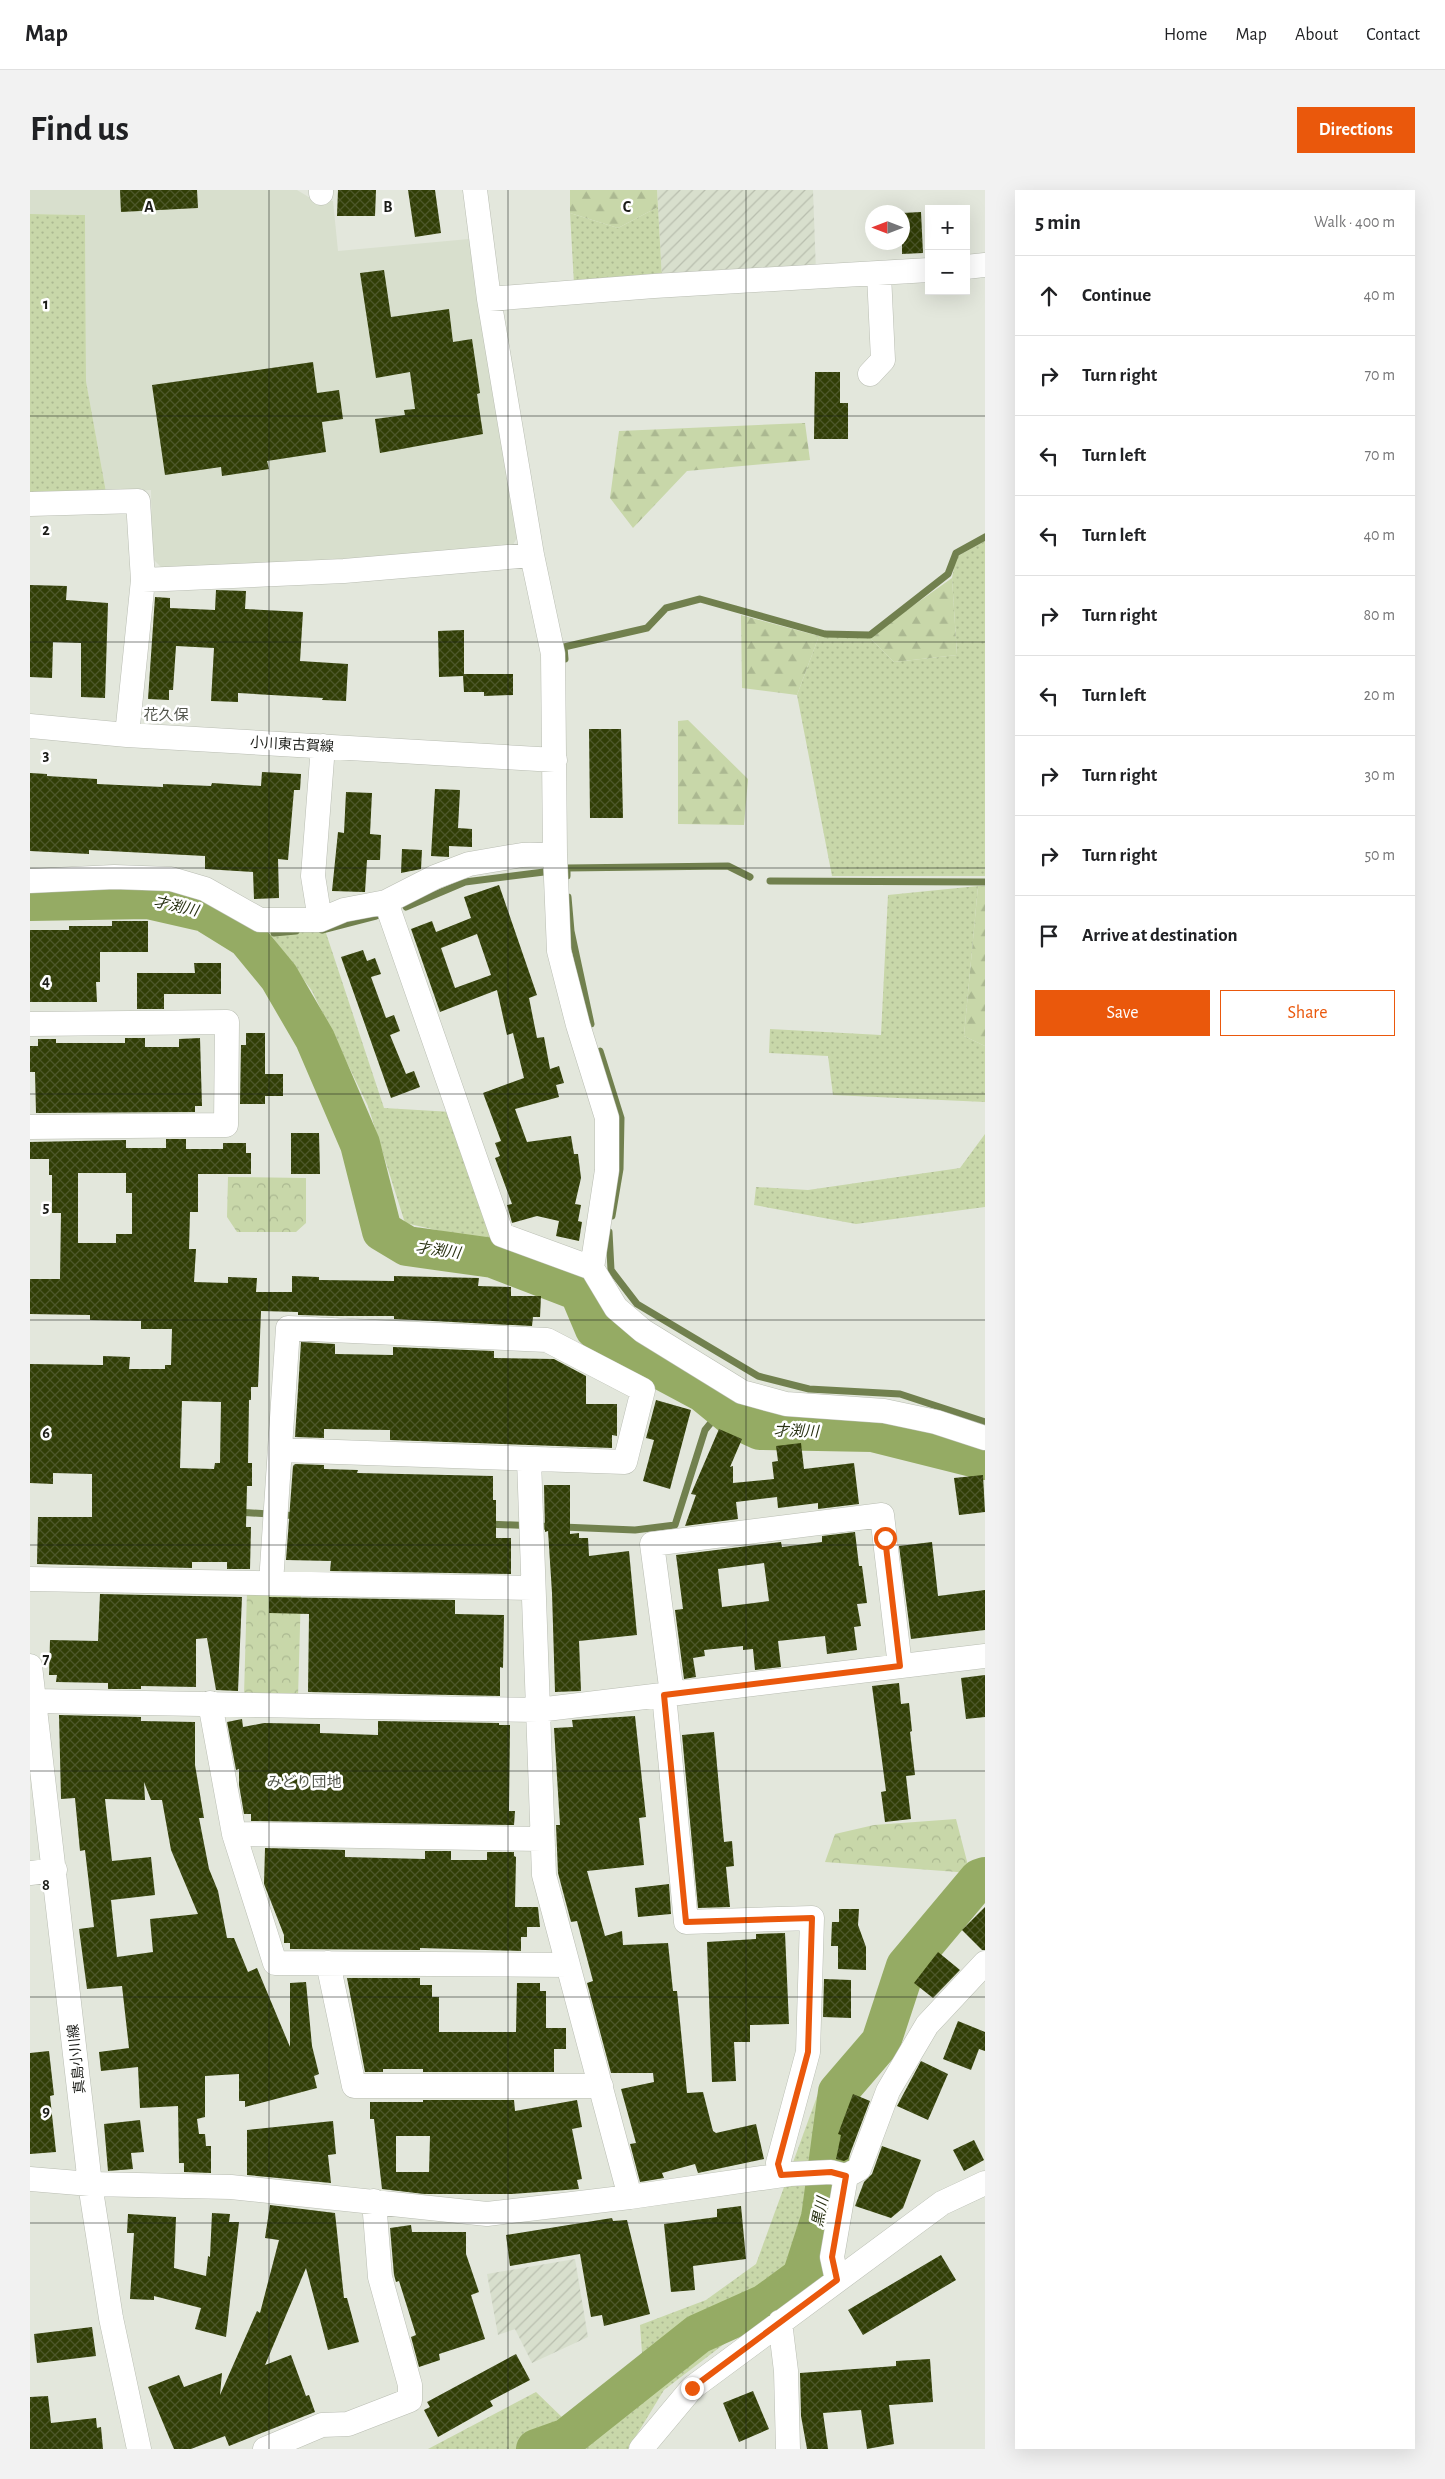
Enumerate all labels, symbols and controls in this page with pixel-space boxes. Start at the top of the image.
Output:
text: Map [25,22,68,46]
text: Home [1164,26,1207,44]
text: Map [1235,26,1267,44]
text: About [1295,26,1338,44]
text: Contact [1366,26,1420,44]
button: Directions [1297,107,1415,153]
text: Find us [30,112,129,147]
text: A [144,199,154,215]
text: B [383,199,393,215]
text: C [623,199,632,215]
north arrow [865,205,910,250]
map controls [925,205,970,295]
button: + [925,205,970,250]
text: 5 min [1035,212,1081,233]
text: Walk · 400 m [1314,214,1395,230]
button: − [925,250,970,295]
icon: ahead [1035,282,1063,310]
text: Continue [1082,286,1151,305]
text: 40 m [1363,287,1395,303]
text: 1 [43,296,49,312]
icon: right [1035,362,1063,390]
text: Turn right [1082,366,1157,385]
text: 70 m [1364,367,1395,383]
icon: left [1035,442,1063,470]
text: Turn left [1082,446,1146,465]
text: 70 m [1364,447,1395,463]
text: 2 [42,522,50,538]
icon: left [1035,522,1063,550]
text: Turn left [1082,526,1146,545]
text: 40 m [1363,527,1395,543]
icon: right [1035,602,1063,630]
text: Turn right [1082,606,1157,625]
text: 80 m [1364,607,1395,623]
icon: left [1035,682,1063,710]
text: Turn left [1082,686,1146,705]
text: 20 m [1364,687,1395,703]
district label: 花久保 [143,707,189,723]
street label: 小川東古賀線 [250,735,334,754]
text: 3 [43,747,50,763]
icon: right [1035,762,1063,790]
text: Turn right [1082,766,1157,785]
text: 30 m [1365,767,1395,783]
icon: right [1035,842,1063,870]
text: Turn right [1082,846,1157,865]
text: 50 m [1364,847,1395,863]
water label: 才渕川 [152,893,202,919]
icon: arrive [1035,922,1063,950]
text: Arrive at destination [1082,926,1238,945]
text: 4 [42,973,50,989]
button: Save [1035,990,1210,1036]
button: Share [1220,990,1395,1036]
text: 5 [43,1199,50,1215]
water label: 才渕川 [415,1239,463,1261]
water label: 才渕川 [773,1423,821,1439]
text: 6 [42,1425,50,1441]
route start [874,1527,897,1550]
text: 7 [43,1651,50,1667]
district label: みどり団地 [266,1774,342,1790]
text: 8 [42,1877,50,1893]
street label: 真島小川線 [65,2023,88,2095]
text: 9 [42,2103,50,2119]
water label: 黒川 [809,2194,831,2228]
route end [681,2377,704,2400]

